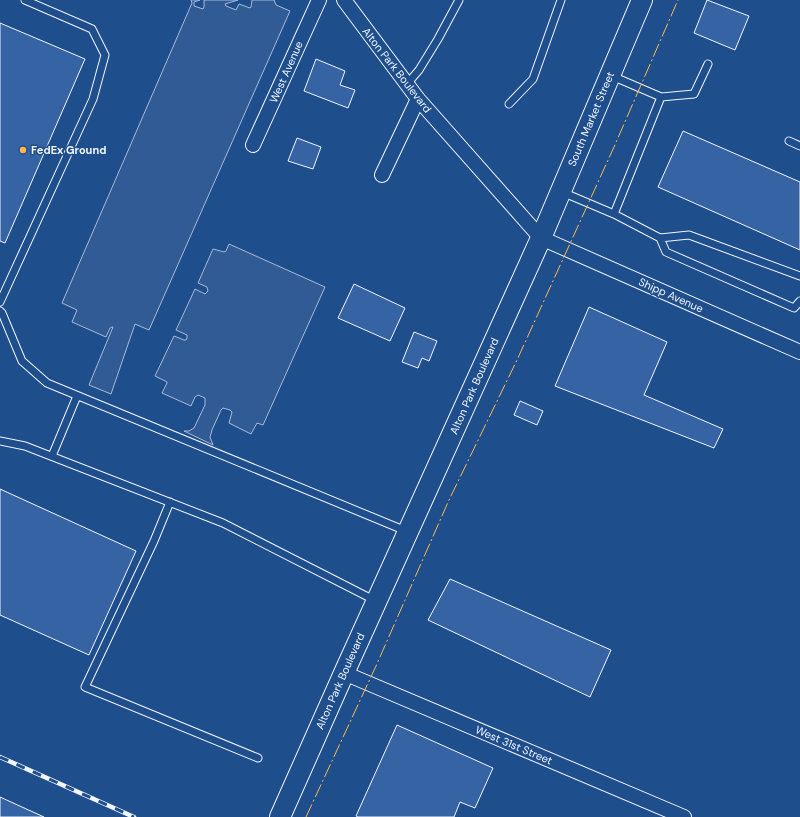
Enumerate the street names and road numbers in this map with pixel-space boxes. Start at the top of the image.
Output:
street label: Alton Park Boulevard [359,24,435,116]
street label: West Avenue [266,39,306,105]
street label: South Market Street [565,69,617,169]
street label: Shipp Avenue [636,274,706,316]
street label: Alton Park Boulevard [446,335,502,437]
street label: Alton Park Boulevard [312,630,368,732]
street label: West 31st Street [473,722,555,768]

